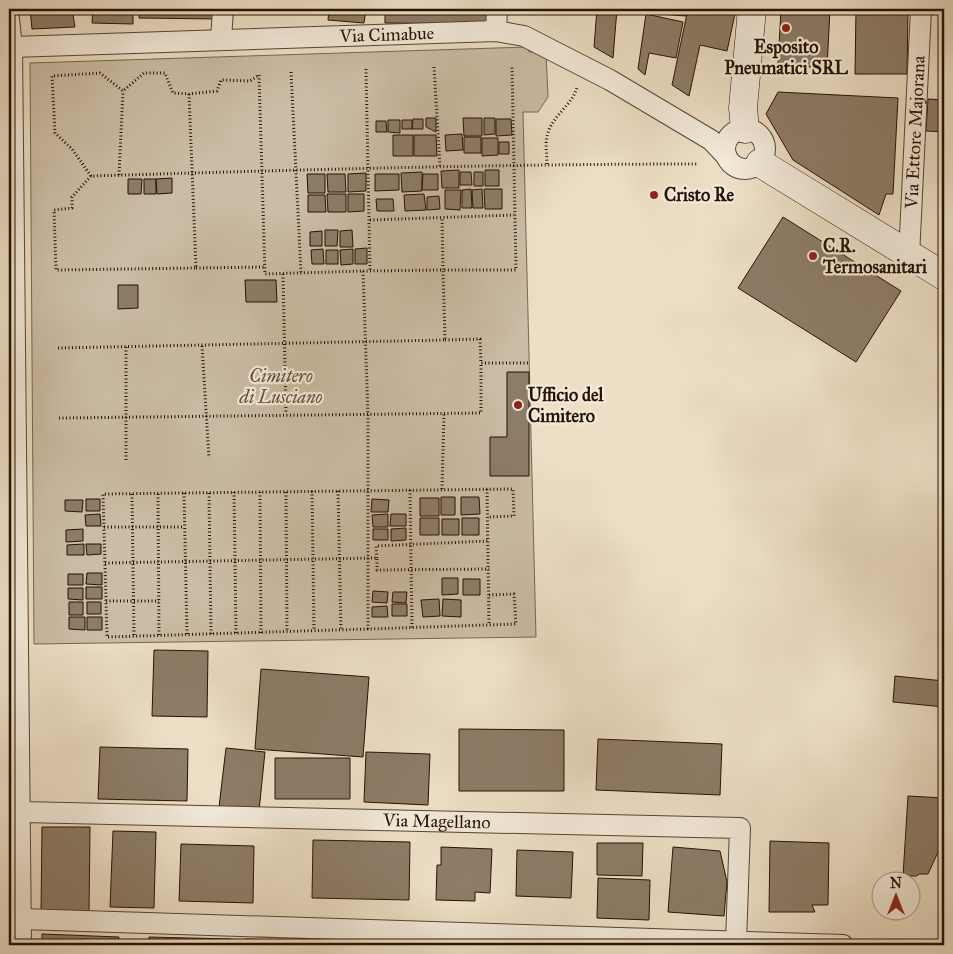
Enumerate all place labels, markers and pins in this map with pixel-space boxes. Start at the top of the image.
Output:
marker: Esposito Pneumatici SRL [780,22,792,34]
place label: Esposito Pneumatici SRL [724,36,849,79]
place label: Cristo Re [664,184,735,206]
marker: Cristo Re [648,189,660,201]
place label: C.R. Termosanitari [822,235,928,278]
marker: C.R. Termosanitari [807,250,819,262]
place label: Ufficio del Cimitero [528,384,605,427]
marker: Ufficio del Cimitero [512,399,524,411]

